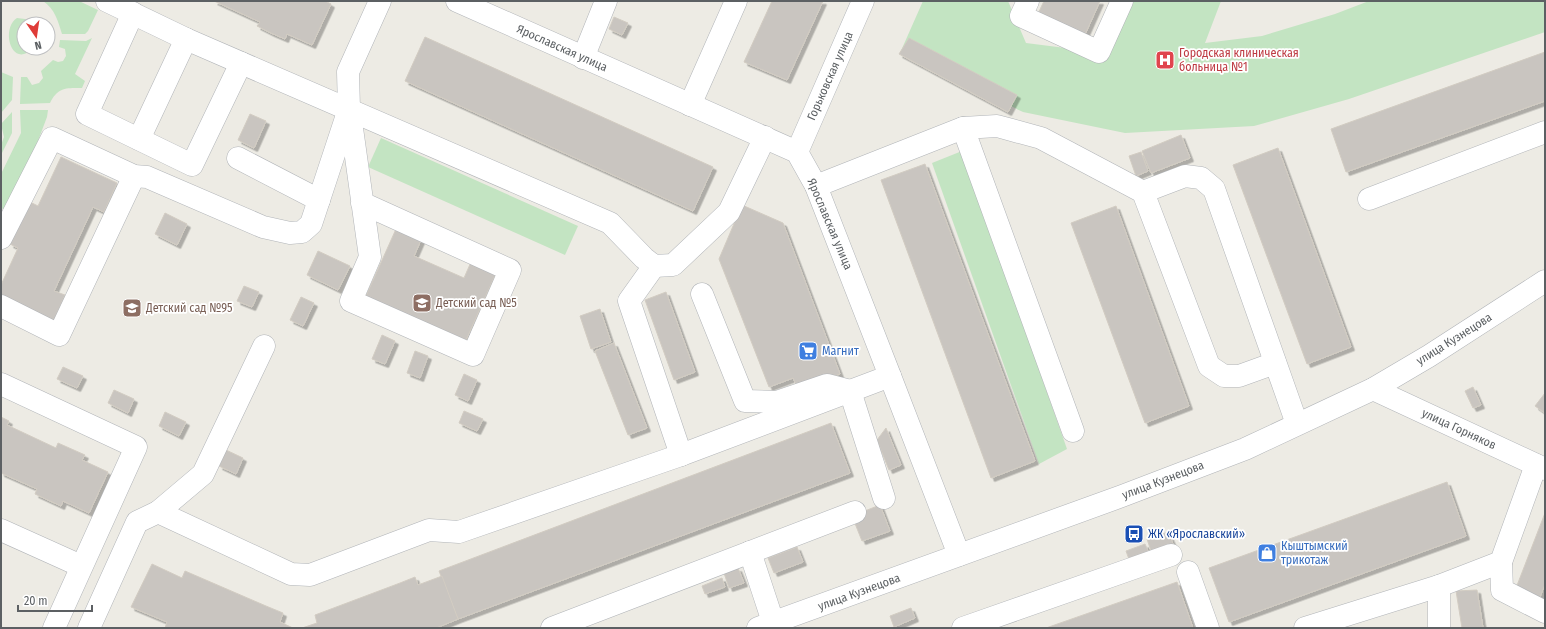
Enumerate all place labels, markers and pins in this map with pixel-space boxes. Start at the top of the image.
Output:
place label: Городская клиническая больница №1 [1179,46,1299,74]
hospital icon: Городская клиническая больница №1 [1154,49,1176,71]
school or university icon: Детский сад №5 [411,292,433,314]
place label: Детский сад №5 [435,296,517,310]
school or university icon: Детский сад №95 [121,297,143,319]
place label: Детский сад №95 [145,301,233,315]
supermarket icon: Магнит [797,340,819,362]
place label: Магнит [822,344,859,358]
bus stop icon: ЖК «Ярославский» [1123,523,1145,545]
place label: ЖК «Ярославский» [1148,527,1245,541]
place label: Кыштымский трикотаж [1281,539,1348,567]
shop icon: Кыштымский трикотаж [1256,542,1278,564]

